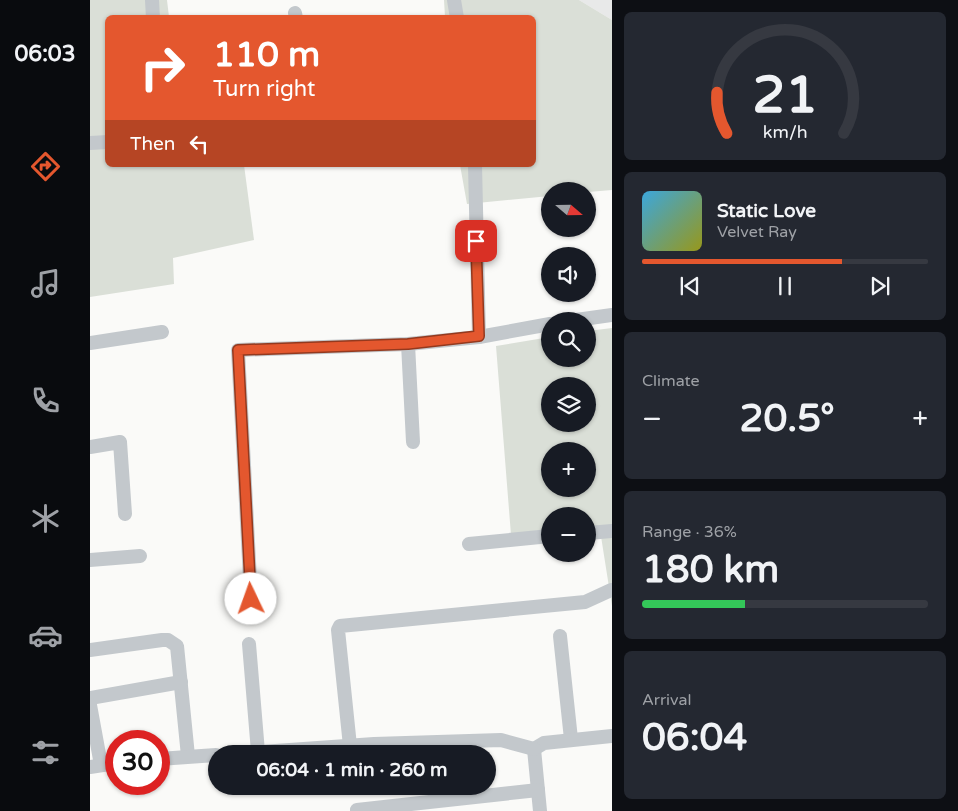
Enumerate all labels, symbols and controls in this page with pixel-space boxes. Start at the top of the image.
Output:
text: 110 m [213,34,320,76]
icon: right [130,35,195,100]
text: 06:03 [15,41,75,67]
text: 21 [752,64,818,127]
text: Turn right [213,76,315,102]
text: km/h [763,122,807,143]
icon: left [185,130,213,158]
text: Then [130,133,175,155]
icon: directions [28,149,63,184]
north arrow [541,182,596,238]
map controls [541,182,596,562]
text: Static Love [717,200,816,222]
pin [455,220,497,262]
text: Velvet Ray [717,222,797,242]
icon: arrive [462,227,490,255]
button: sound [541,247,596,302]
icon: music [28,266,63,301]
icon: previous [676,272,704,300]
icon: pause [771,272,799,300]
icon: next [866,272,894,300]
button: search [541,312,596,367]
text: Climate [642,371,700,391]
button: layers [541,377,596,432]
icon: phone [28,383,63,418]
text: 20.5° [740,396,835,442]
text: − [642,402,662,436]
text: + [912,402,928,436]
button: + [541,442,596,497]
icon: climate [28,501,63,536]
button: − [541,507,596,562]
text: Range · 36% [642,522,737,542]
text: 180 km [642,547,779,593]
position arrow [224,572,276,624]
icon: car [28,618,63,653]
text: Arrival [642,690,691,710]
text: 06:04 [642,715,747,761]
speed limit sign: 30 [105,730,170,795]
icon: filters [28,735,63,770]
text: 06:04 · 1 min · 260 m [256,759,448,781]

